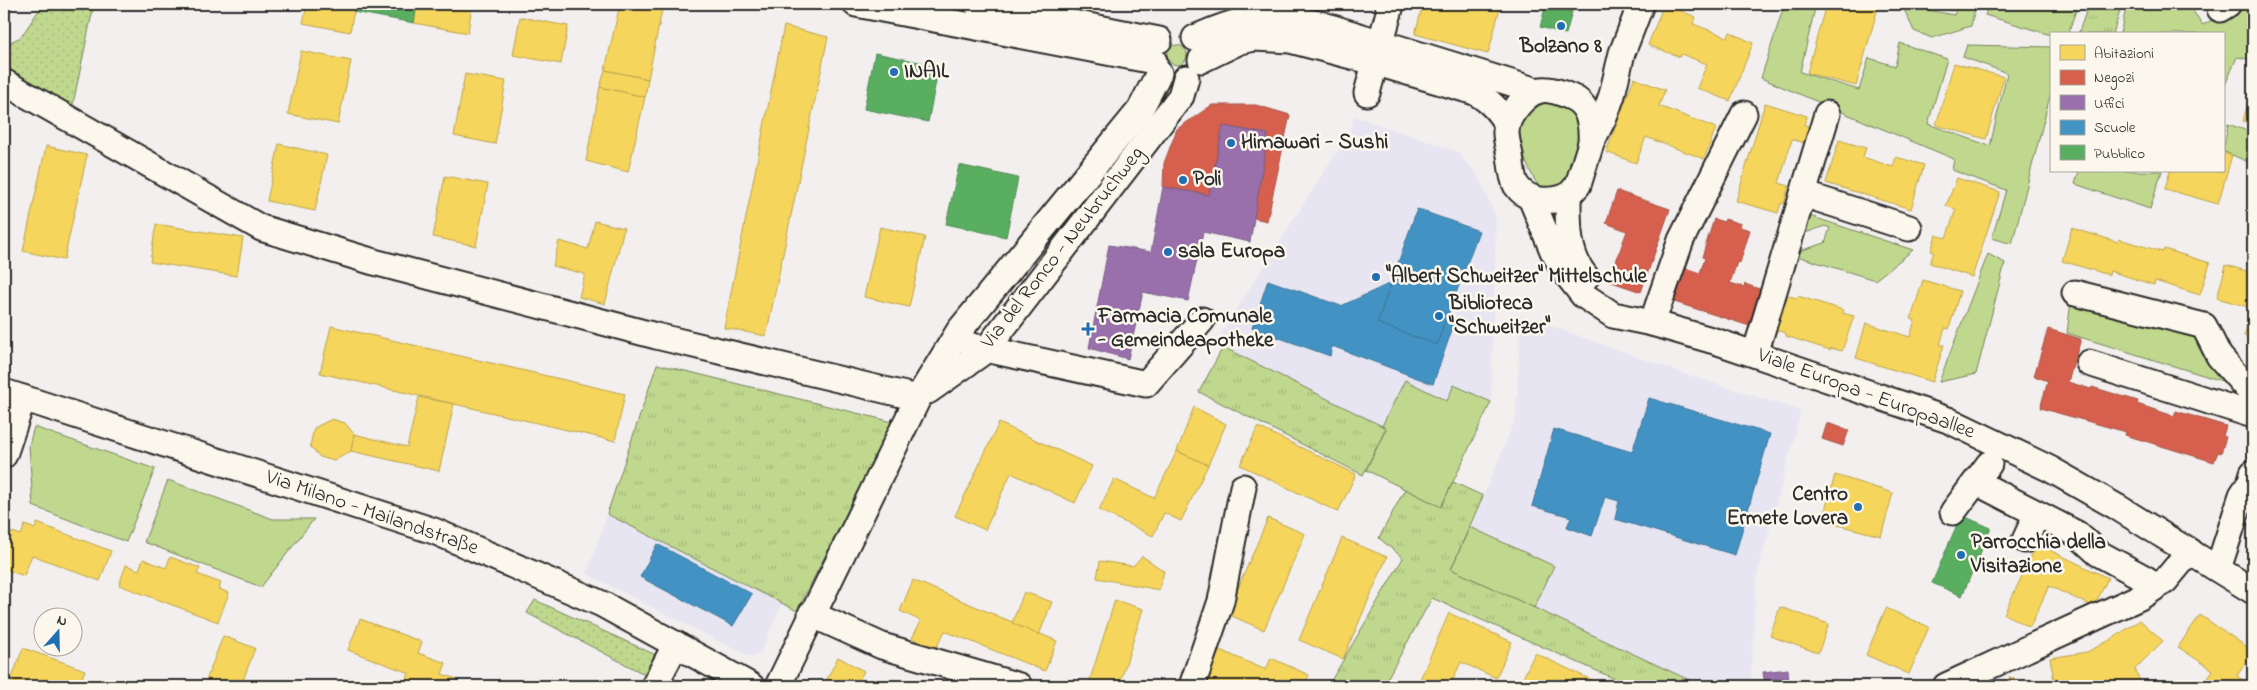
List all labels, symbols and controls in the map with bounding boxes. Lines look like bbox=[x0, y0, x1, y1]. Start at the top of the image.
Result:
marker: Bolzano 8 bbox=[1555, 20, 1567, 32]
place label: Bolzano 8 bbox=[1519, 32, 1602, 62]
legend bbox=[2050, 32, 2224, 172]
text: Abitazioni bbox=[2094, 43, 2154, 65]
place label: INAIL bbox=[904, 57, 950, 87]
marker: INAIL bbox=[888, 66, 900, 78]
text: Negozi bbox=[2094, 67, 2134, 90]
text: Uffici bbox=[2094, 93, 2124, 115]
text: Scuole bbox=[2094, 117, 2136, 139]
place label: Himawari - Sushi bbox=[1241, 128, 1388, 158]
marker: Himawari - Sushi bbox=[1225, 137, 1237, 149]
street label: Via del Ronco - Neubruchweg bbox=[974, 140, 1153, 358]
text: Pubblico bbox=[2094, 143, 2145, 165]
place label: Poli bbox=[1193, 165, 1222, 195]
marker: Poli bbox=[1177, 174, 1189, 186]
place label: sala Europa bbox=[1178, 237, 1285, 267]
marker: sala Europa bbox=[1162, 246, 1174, 258]
place label: "Albert Schweitzer" Mittelschule bbox=[1385, 262, 1647, 292]
marker: "Albert Schweitzer" Mittelschule bbox=[1370, 271, 1382, 283]
place label: Biblioteca "Schweitzer" bbox=[1448, 289, 1550, 343]
place label: Farmacia Comunale - Gemeindeapotheke bbox=[1097, 302, 1274, 356]
marker: Biblioteca "Schweitzer" bbox=[1433, 310, 1445, 322]
marker: Farmacia Comunale - Gemeindeapotheke bbox=[1082, 323, 1094, 335]
street label: Viale Europa - Europaallee bbox=[1752, 340, 1980, 448]
street label: Via Milano - Mailandstraße bbox=[261, 462, 483, 564]
place label: Centro Ermete Lovera bbox=[1727, 480, 1848, 534]
marker: Centro Ermete Lovera bbox=[1852, 501, 1864, 513]
place label: Parrocchia della Visitazione bbox=[1970, 528, 2106, 582]
marker: Parrocchia della Visitazione bbox=[1955, 549, 1967, 561]
north arrow bbox=[32, 608, 82, 658]
text: N bbox=[54, 610, 70, 633]

